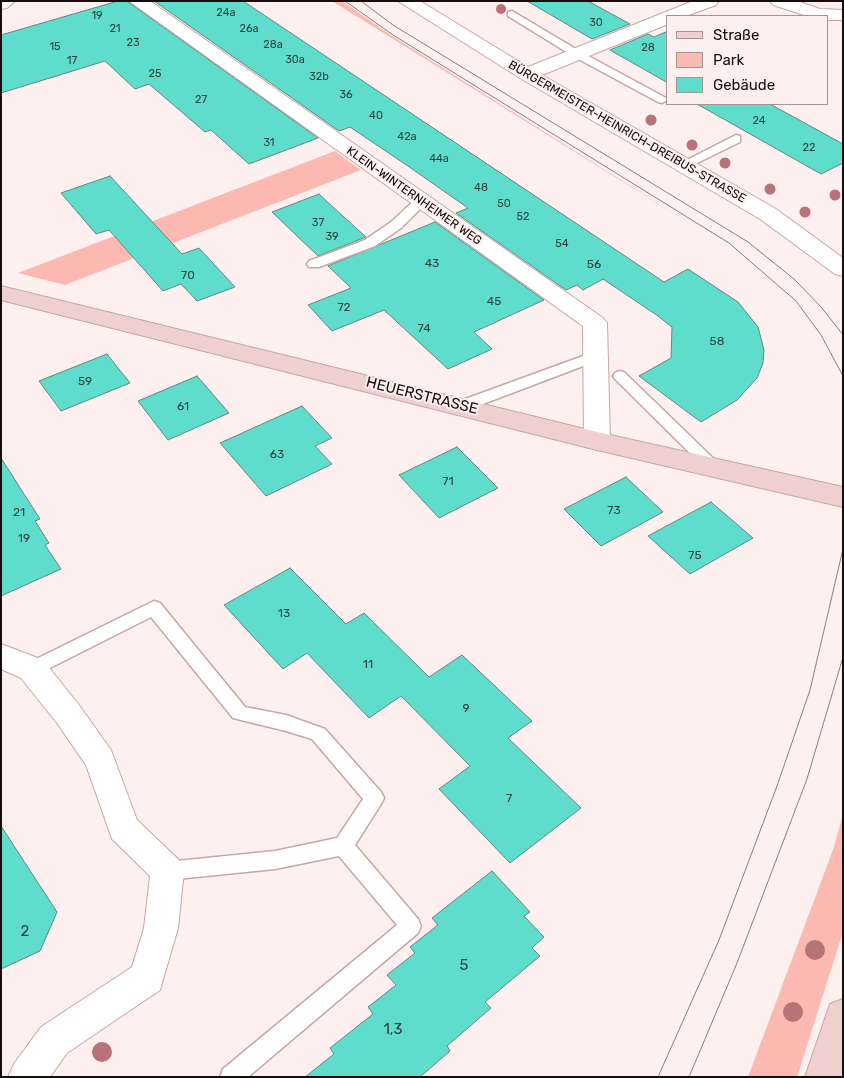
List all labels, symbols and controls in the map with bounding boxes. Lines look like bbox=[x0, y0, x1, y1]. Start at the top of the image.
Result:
house number: 24a bbox=[216, 6, 236, 20]
house number: 19 bbox=[91, 9, 103, 23]
legend bbox=[666, 15, 829, 105]
house number: 30 bbox=[589, 16, 603, 30]
house number: 21 bbox=[109, 22, 121, 36]
house number: 26a bbox=[239, 22, 259, 36]
text: Straße bbox=[713, 26, 759, 44]
house number: 23 bbox=[126, 36, 140, 50]
house number: 28a bbox=[263, 38, 283, 52]
house number: 15 bbox=[49, 40, 61, 54]
house number: 28 bbox=[641, 41, 655, 55]
text: Park bbox=[713, 51, 744, 69]
house number: 30a bbox=[285, 53, 305, 67]
house number: 17 bbox=[67, 54, 77, 68]
street label: BÜRGERMEISTER-HEINRICH-DREIBUS-STRASSE bbox=[506, 58, 748, 206]
house number: 25 bbox=[149, 67, 161, 81]
house number: 32b bbox=[309, 70, 329, 84]
text: Gebäude bbox=[713, 76, 775, 94]
house number: 36 bbox=[339, 88, 353, 102]
house number: 27 bbox=[195, 93, 207, 107]
house number: 40 bbox=[369, 109, 383, 123]
house number: 24 bbox=[752, 114, 766, 128]
house number: 42a bbox=[397, 130, 417, 144]
house number: 31 bbox=[263, 136, 275, 150]
house number: 22 bbox=[803, 141, 815, 155]
street label: KLEIN-WINTERNHEIMER WEG bbox=[344, 144, 484, 248]
house number: 44a bbox=[429, 152, 449, 166]
house number: 48 bbox=[474, 181, 488, 195]
house number: 50 bbox=[497, 197, 511, 211]
house number: 52 bbox=[517, 210, 529, 224]
house number: 37 bbox=[312, 216, 324, 230]
house number: 39 bbox=[325, 230, 339, 244]
house number: 54 bbox=[555, 237, 569, 251]
house number: 43 bbox=[425, 257, 439, 271]
house number: 56 bbox=[587, 258, 601, 272]
house number: 70 bbox=[181, 269, 195, 283]
house number: 45 bbox=[487, 295, 501, 309]
house number: 72 bbox=[337, 301, 351, 315]
house number: 74 bbox=[417, 322, 431, 336]
house number: 58 bbox=[710, 335, 724, 349]
street label: HEUERSTRASSE bbox=[364, 373, 480, 419]
house number: 59 bbox=[78, 375, 92, 389]
house number: 61 bbox=[177, 400, 189, 414]
house number: 63 bbox=[270, 448, 284, 462]
house number: 71 bbox=[442, 475, 454, 489]
house number: 73 bbox=[607, 504, 621, 518]
house number: 21 bbox=[13, 506, 25, 520]
house number: 19 bbox=[18, 532, 30, 546]
house number: 75 bbox=[688, 549, 702, 563]
house number: 13 bbox=[278, 607, 290, 621]
house number: 11 bbox=[363, 658, 373, 672]
house number: 9 bbox=[462, 702, 470, 716]
house number: 7 bbox=[506, 792, 512, 806]
house number: 2 bbox=[21, 923, 29, 941]
house number: 5 bbox=[460, 957, 468, 975]
house number: 1,3 bbox=[383, 1021, 403, 1039]

